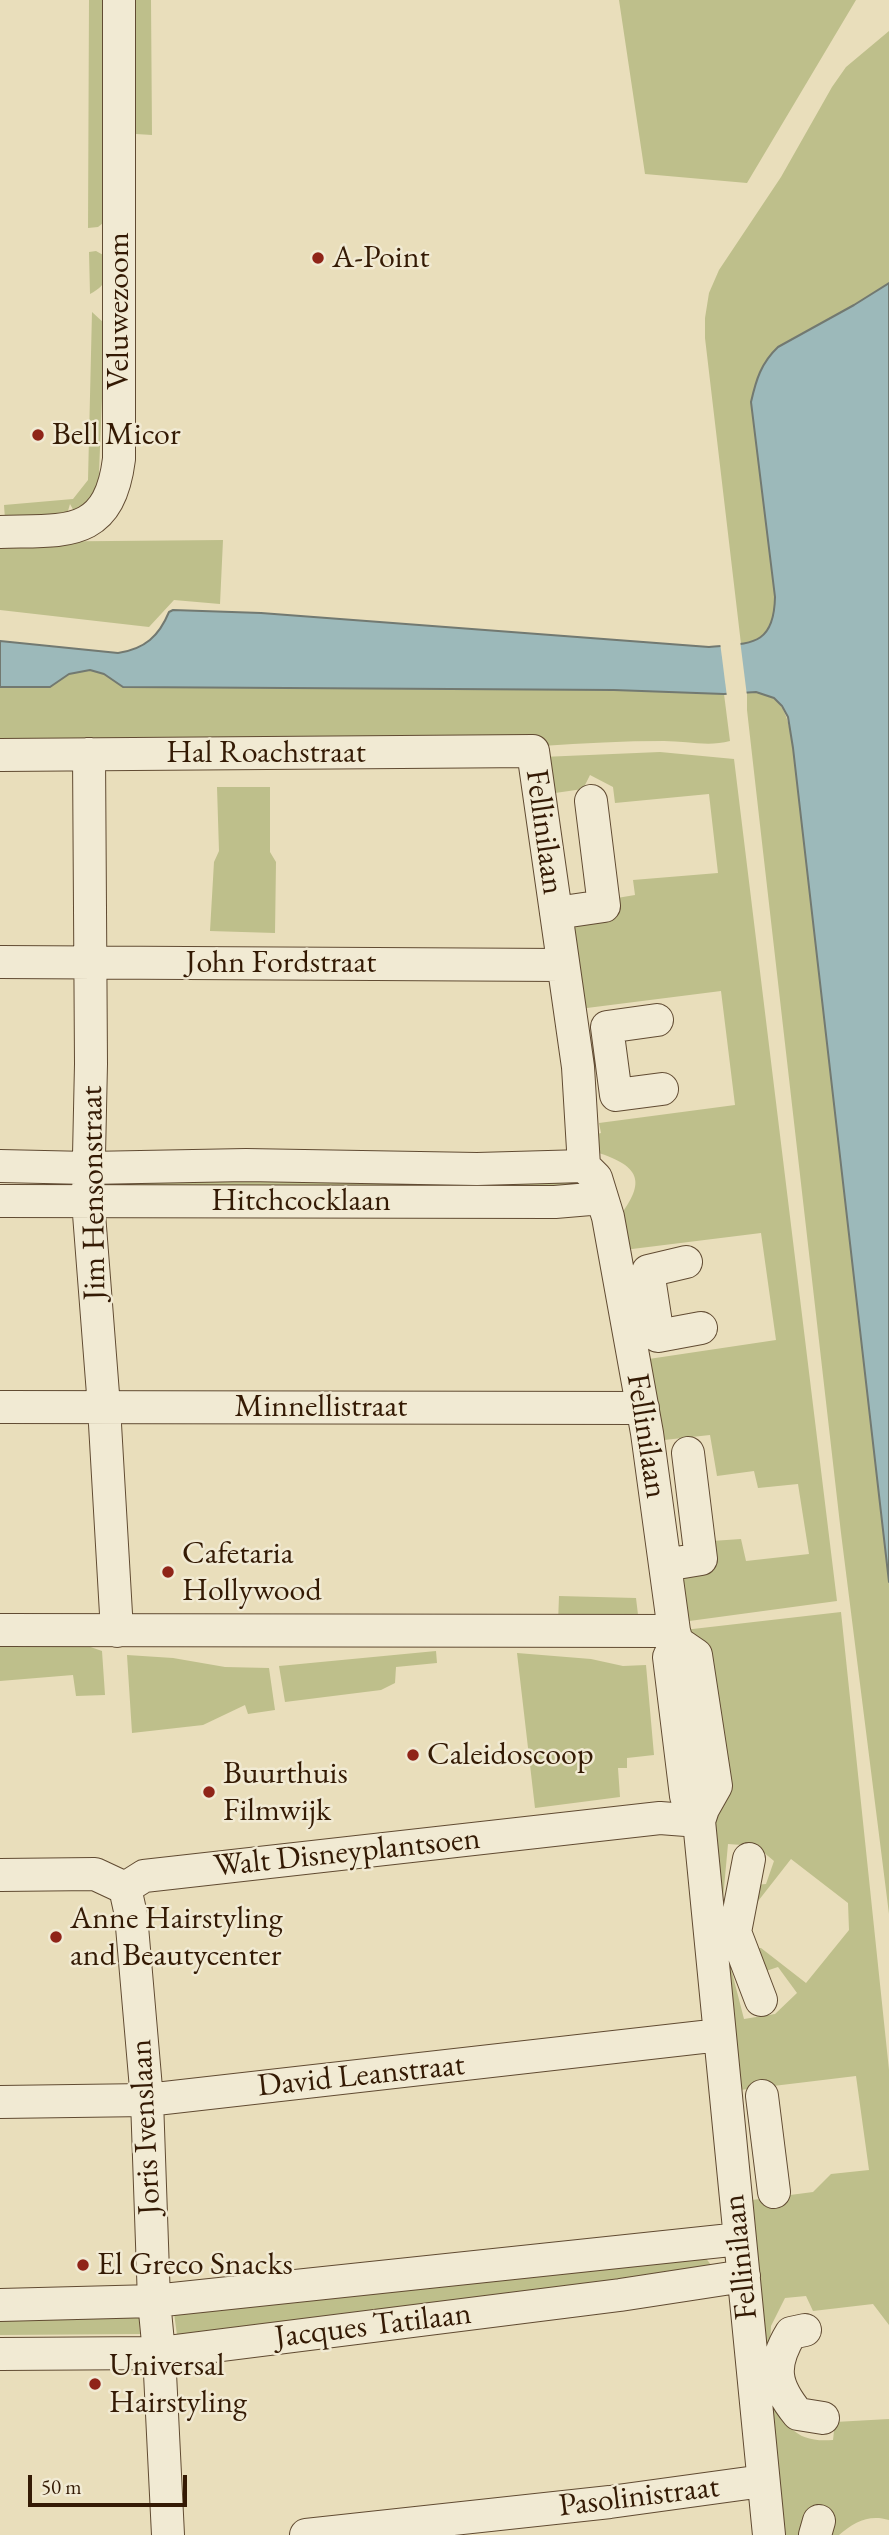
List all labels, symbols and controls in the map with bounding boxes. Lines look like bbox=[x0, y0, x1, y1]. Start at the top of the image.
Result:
street label: Veluwezoom bbox=[100, 232, 138, 390]
place label: A-Point bbox=[332, 239, 430, 277]
marker: A-Point bbox=[310, 250, 326, 266]
place label: Bell Micor bbox=[52, 416, 181, 454]
marker: Bell Micor bbox=[30, 427, 46, 443]
street label: Hal Roachstraat bbox=[166, 734, 366, 772]
street label: Fellinilaan bbox=[516, 767, 572, 897]
street label: John Fordstraat bbox=[186, 944, 376, 982]
street label: Jim Hensonstraat bbox=[73, 1085, 115, 1301]
street label: Hitchcocklaan bbox=[211, 1182, 391, 1220]
street label: Fellinilaan bbox=[617, 1371, 675, 1501]
street label: Minnellistraat bbox=[235, 1388, 407, 1426]
place label: Cafetaria Hollywood bbox=[182, 1535, 322, 1610]
marker: Cafetaria Hollywood bbox=[160, 1564, 176, 1580]
place label: Caleidoscoop bbox=[427, 1736, 594, 1774]
marker: Caleidoscoop bbox=[405, 1747, 421, 1763]
place label: Buurthuis Filmwijk bbox=[223, 1755, 348, 1830]
marker: Buurthuis Filmwijk bbox=[201, 1784, 217, 1800]
street label: Walt Disneyplantsoen bbox=[212, 1820, 482, 1886]
place label: Anne Hairstyling and Beautycenter bbox=[70, 1900, 283, 1975]
marker: Anne Hairstyling and Beautycenter bbox=[48, 1929, 64, 1945]
street label: Joris Ivenslaan bbox=[122, 2038, 170, 2216]
street label: David Leanstraat bbox=[255, 2046, 467, 2106]
street label: Fellinilaan bbox=[715, 2192, 767, 2322]
place label: El Greco Snacks bbox=[97, 2246, 293, 2284]
marker: El Greco Snacks bbox=[75, 2257, 91, 2273]
street label: Jacques Tatilaan bbox=[273, 2295, 473, 2357]
place label: Universal Hairstyling bbox=[109, 2347, 247, 2422]
marker: Universal Hairstyling bbox=[87, 2376, 103, 2392]
scale bar bbox=[32, 2462, 191, 2506]
street label: Pasolinistraat bbox=[557, 2468, 721, 2526]
text: 50 m bbox=[41, 2473, 82, 2500]

